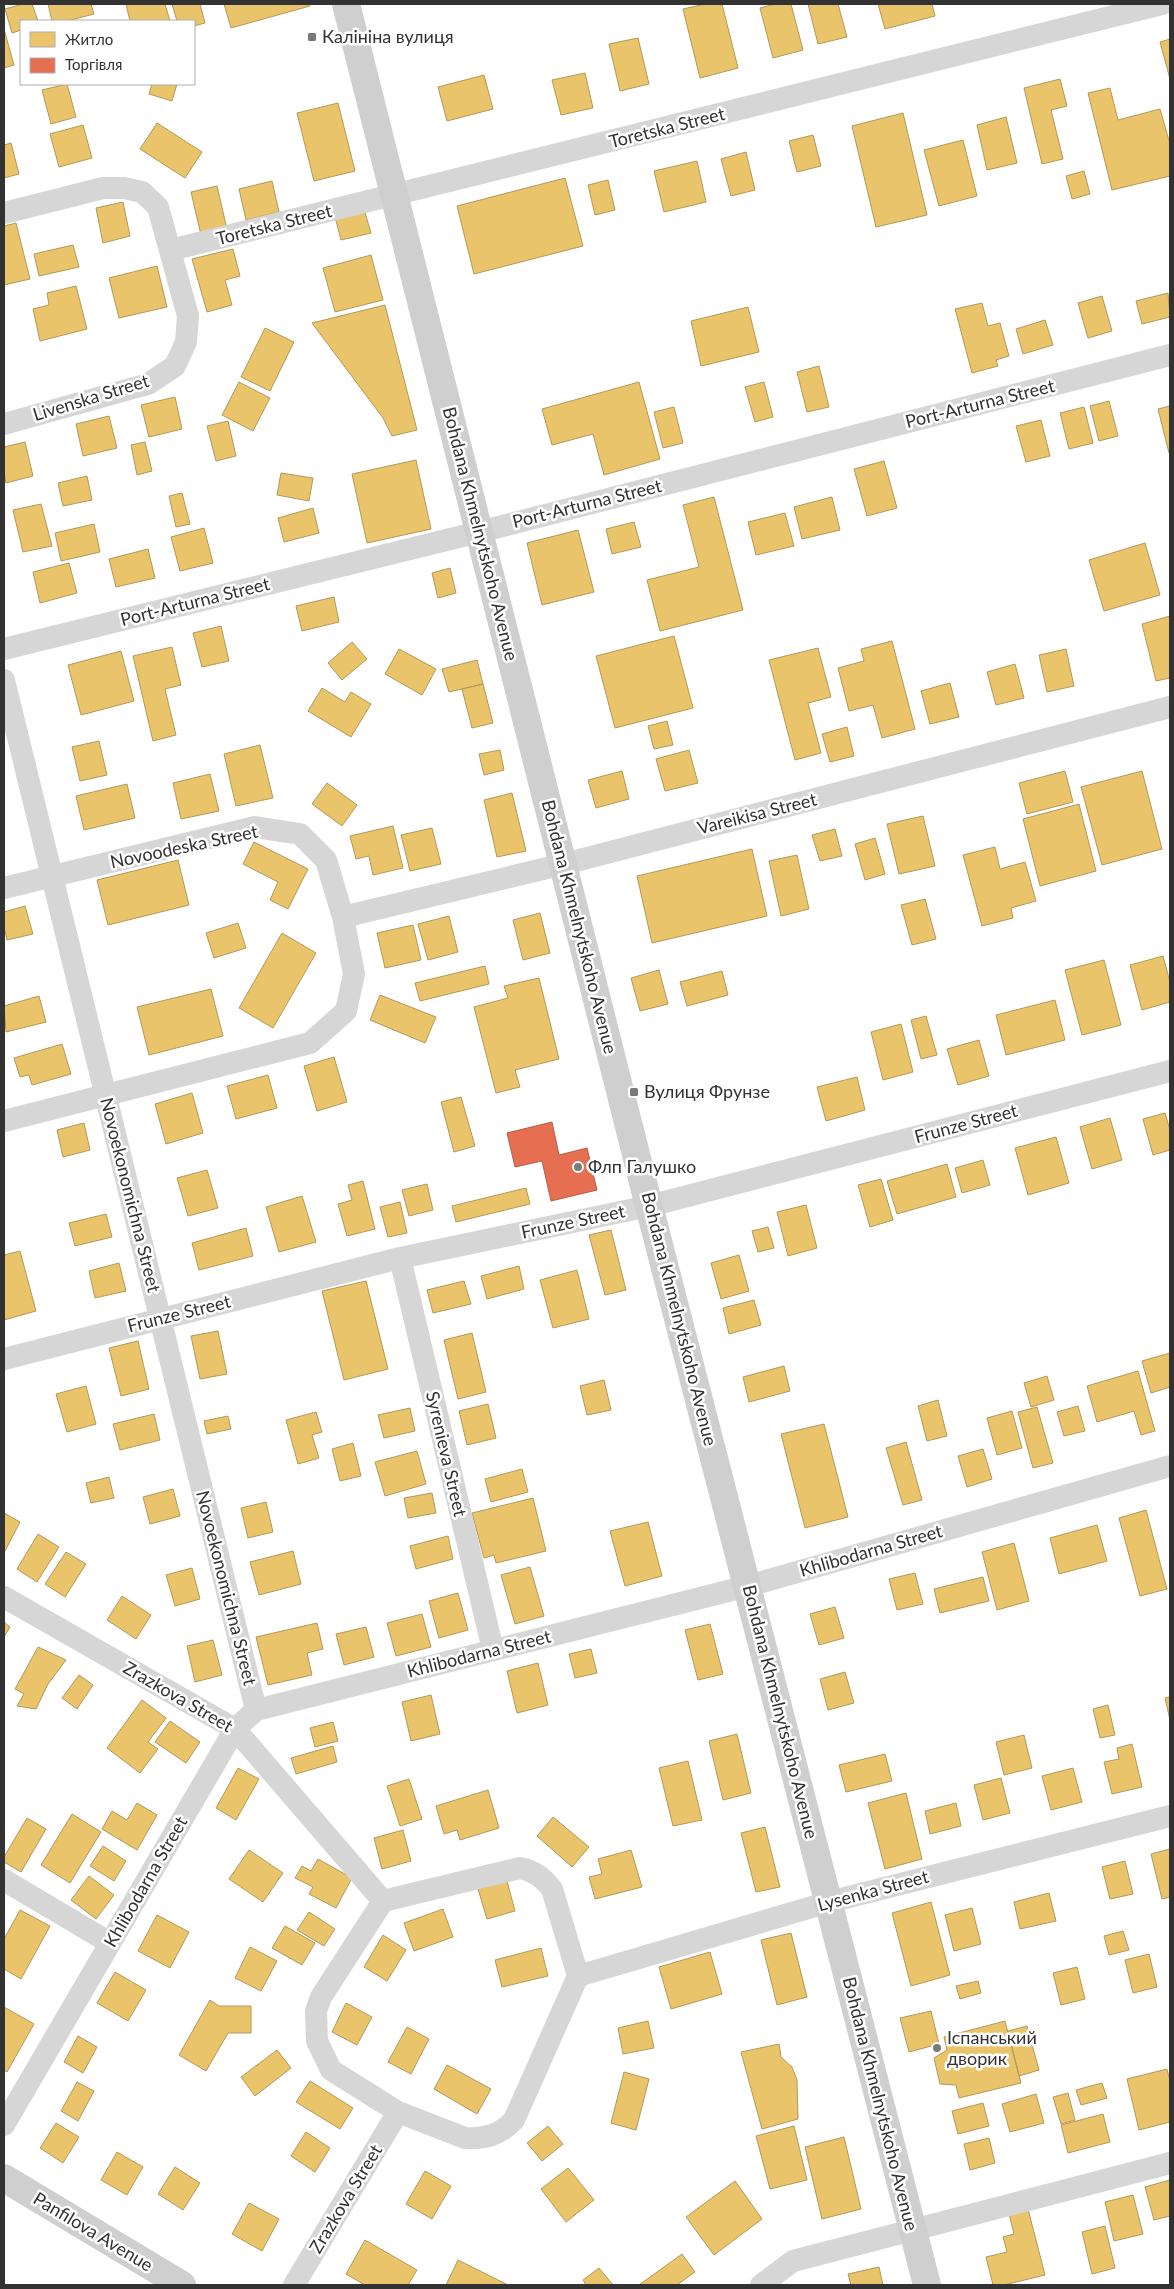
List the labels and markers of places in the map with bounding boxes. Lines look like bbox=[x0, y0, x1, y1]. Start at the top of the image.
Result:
place label: Калініна вулиця bbox=[322, 25, 454, 47]
marker: Калініна вулиця bbox=[306, 31, 318, 43]
place label: Вулиця Фрунзе bbox=[644, 1080, 770, 1102]
marker: Вулиця Фрунзе bbox=[628, 1086, 640, 1098]
place label: Флп Галушко bbox=[588, 1155, 696, 1177]
marker: Флп Галушко bbox=[572, 1161, 584, 1173]
place label: Іспанський дворик bbox=[947, 2026, 1037, 2069]
marker: Іспанський дворик bbox=[931, 2042, 943, 2054]

